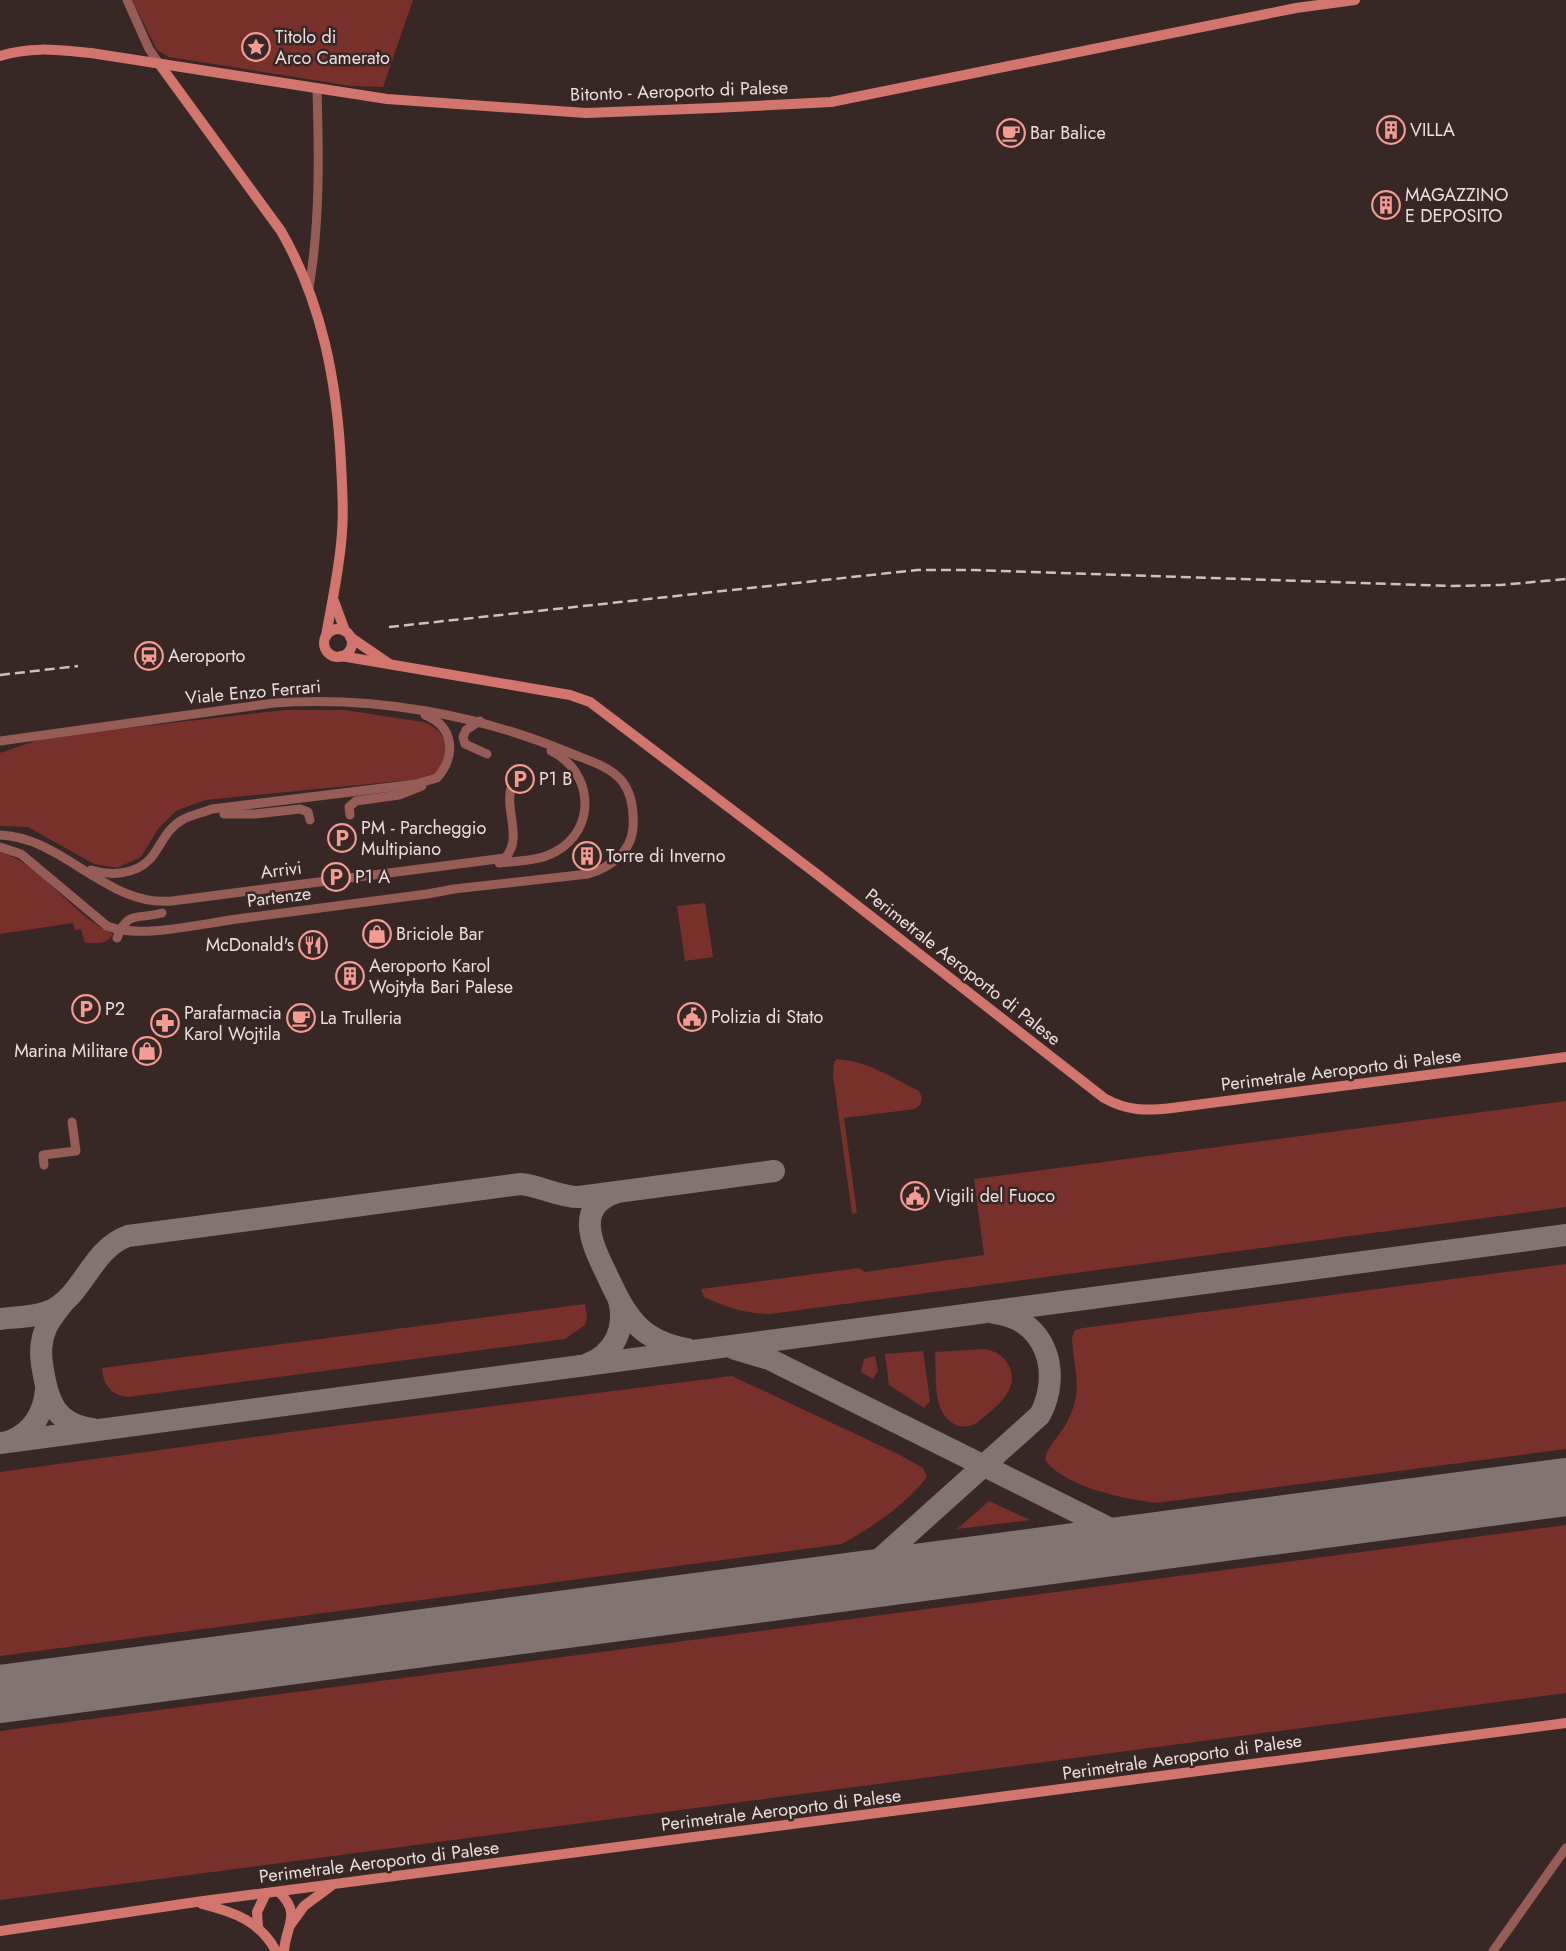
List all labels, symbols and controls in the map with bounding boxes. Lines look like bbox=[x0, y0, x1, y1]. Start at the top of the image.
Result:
place label: Titolo di Arco Camerato bbox=[275, 24, 390, 71]
place icon: Titolo di Arco Camerato bbox=[241, 32, 271, 62]
street label: Bitonto - Aeroporto di Palese bbox=[570, 74, 788, 108]
building icon: VILLA bbox=[1376, 115, 1406, 145]
place label: VILLA bbox=[1410, 117, 1455, 143]
cafe icon: Bar Balice bbox=[996, 118, 1026, 148]
place label: Bar Balice bbox=[1030, 120, 1106, 146]
place label: MAGAZZINO E DEPOSITO bbox=[1405, 182, 1508, 229]
building icon: MAGAZZINO E DEPOSITO bbox=[1371, 190, 1401, 220]
station icon: Aeroporto bbox=[134, 641, 164, 671]
place label: Aeroporto bbox=[168, 643, 245, 669]
street label: Viale Enzo Ferrari bbox=[184, 673, 322, 711]
parking icon: P1 B bbox=[505, 764, 535, 794]
place label: P1 B bbox=[539, 766, 572, 792]
place label: PM - Parcheggio Multipiano bbox=[361, 815, 486, 862]
parking icon: PM - Parcheggio Multipiano bbox=[327, 823, 357, 853]
building icon: Torre di Inverno bbox=[572, 841, 602, 871]
place label: Torre di Inverno bbox=[606, 843, 726, 869]
street label: Arrivi bbox=[259, 855, 303, 885]
parking icon: P1 A bbox=[321, 862, 351, 892]
place label: P1 A bbox=[355, 864, 390, 890]
street label: Partenze bbox=[245, 880, 313, 914]
street label: Perimetrale Aeroporto di Palese bbox=[860, 882, 1066, 1052]
shop icon: Briciole Bar bbox=[362, 919, 392, 949]
place label: Briciole Bar bbox=[396, 921, 485, 947]
restaurant icon: McDonald's bbox=[298, 930, 328, 960]
place label: McDonald's bbox=[206, 932, 294, 958]
place label: Aeroporto Karol Wojtyła Bari Palese bbox=[369, 953, 513, 1000]
building icon: Aeroporto Karol Wojtyła Bari Palese bbox=[335, 961, 365, 991]
parking icon: P2 bbox=[71, 994, 101, 1024]
place label: P2 bbox=[105, 996, 125, 1022]
place label: Parafarmacia Karol Wojtila bbox=[184, 1000, 281, 1047]
public building icon: Polizia di Stato bbox=[677, 1002, 707, 1032]
cafe icon: La Trulleria bbox=[286, 1003, 316, 1033]
place label: Polizia di Stato bbox=[711, 1004, 823, 1030]
place label: La Trulleria bbox=[320, 1005, 402, 1031]
pharmacy icon: Parafarmacia Karol Wojtila bbox=[150, 1008, 180, 1038]
shop icon: Marina Militare bbox=[132, 1036, 162, 1066]
place label: Marina Militare bbox=[14, 1038, 128, 1064]
street label: Perimetrale Aeroporto di Palese bbox=[1219, 1042, 1463, 1098]
public building icon: Vigili del Fuoco bbox=[900, 1181, 930, 1211]
place label: Vigili del Fuoco bbox=[934, 1183, 1055, 1209]
street label: Perimetrale Aeroporto di Palese bbox=[1061, 1727, 1303, 1787]
street label: Perimetrale Aeroporto di Palese bbox=[659, 1782, 903, 1838]
street label: Perimetrale Aeroporto di Palese bbox=[257, 1834, 501, 1890]

